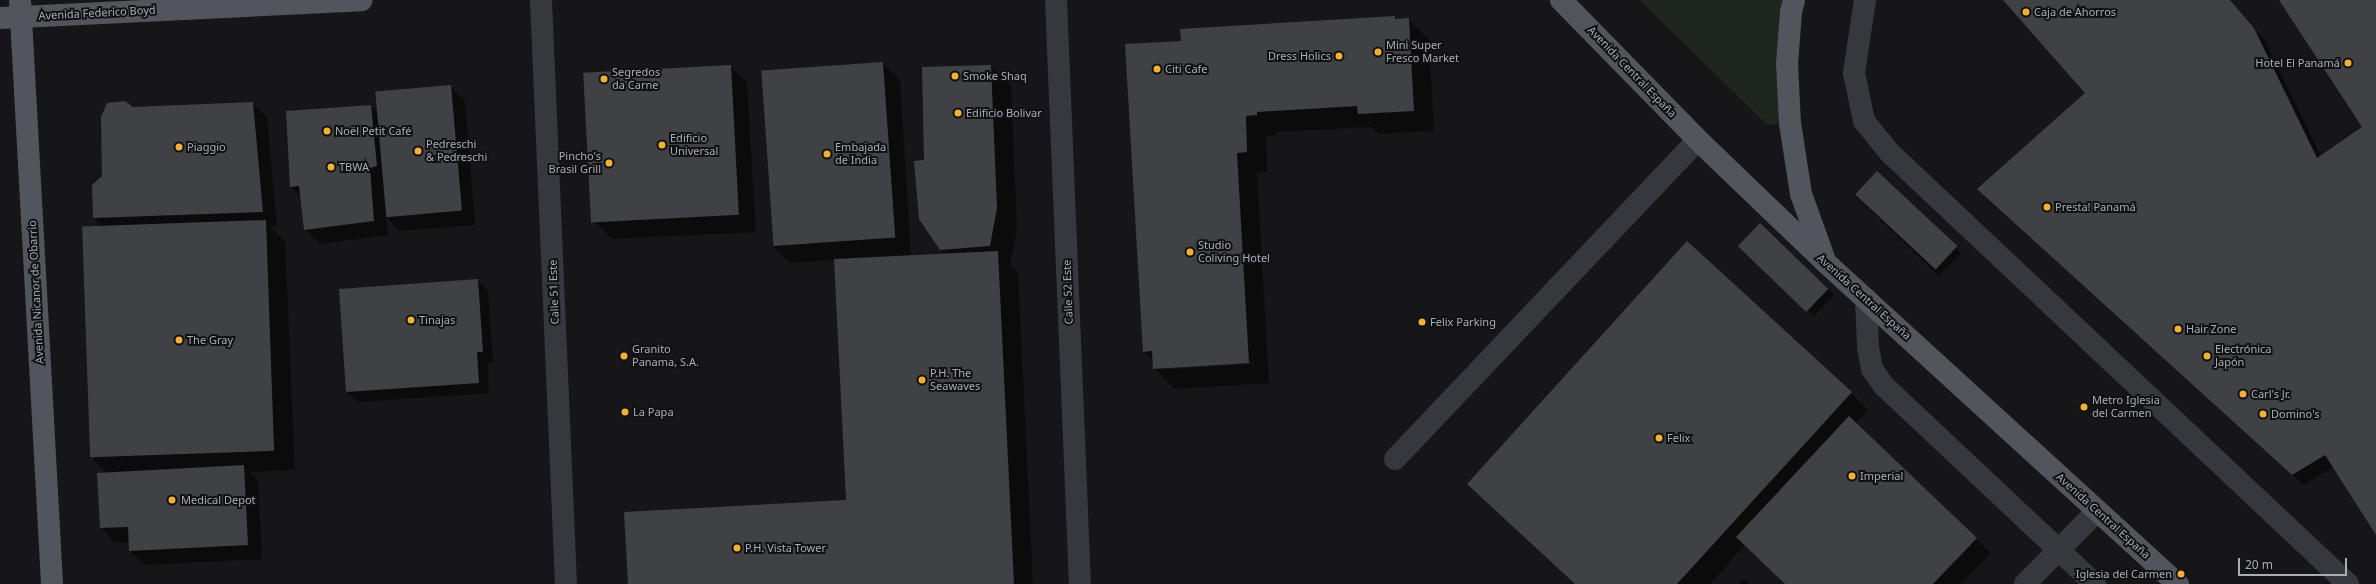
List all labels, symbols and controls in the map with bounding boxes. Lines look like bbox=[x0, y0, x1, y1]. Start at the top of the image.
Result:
street label: Avenida Federico Boyd bbox=[38, 3, 156, 23]
place label: Caja de Ahorros bbox=[2034, 5, 2116, 19]
marker: Caja de Ahorros bbox=[2021, 7, 2031, 17]
street label: Avenida Central España bbox=[1585, 24, 1679, 120]
place label: Mini Super Fresco Market bbox=[1386, 39, 1459, 65]
marker: Mini Super Fresco Market bbox=[1373, 47, 1383, 57]
place label: Dress Holics bbox=[1268, 49, 1331, 63]
marker: Dress Holics bbox=[1334, 51, 1344, 61]
place label: Hotel El Panamá bbox=[2255, 56, 2340, 70]
marker: Hotel El Panamá bbox=[2343, 58, 2353, 68]
place label: Citi Cafe bbox=[1165, 62, 1208, 76]
marker: Citi Cafe bbox=[1152, 64, 1162, 74]
place label: Segredos da Carne bbox=[612, 66, 660, 92]
place label: Smoke Shaq bbox=[963, 69, 1027, 83]
marker: Smoke Shaq bbox=[950, 71, 960, 81]
marker: Segredos da Carne bbox=[599, 74, 609, 84]
place label: Edificio Bolivar bbox=[966, 106, 1042, 120]
marker: Edificio Bolivar bbox=[953, 108, 963, 118]
place label: Noël Petit Café bbox=[335, 124, 412, 138]
marker: Noël Petit Café bbox=[322, 126, 332, 136]
place label: Edificio Universal bbox=[670, 132, 718, 158]
place label: Pedreschi & Pedreschi bbox=[426, 138, 487, 164]
place label: Piaggio bbox=[187, 140, 226, 154]
marker: Edificio Universal bbox=[657, 140, 667, 150]
place label: Embajada de India bbox=[835, 141, 886, 167]
marker: Piaggio bbox=[174, 142, 184, 152]
marker: Pedreschi & Pedreschi bbox=[413, 146, 423, 156]
marker: Embajada de India bbox=[822, 149, 832, 159]
place label: Pincho's Brasil Grill bbox=[548, 150, 601, 176]
marker: Pincho's Brasil Grill bbox=[604, 158, 614, 168]
place label: TBWA bbox=[339, 160, 369, 174]
marker: TBWA bbox=[326, 162, 336, 172]
place label: Presta! Panamá bbox=[2055, 200, 2136, 214]
marker: Presta! Panamá bbox=[2042, 202, 2052, 212]
street label: Avenida Nicanor de Obarrio bbox=[26, 220, 46, 364]
place label: Studio Coliving Hotel bbox=[1198, 239, 1270, 265]
marker: Studio Coliving Hotel bbox=[1185, 247, 1195, 257]
street label: Avenida Central España bbox=[1814, 251, 1914, 343]
street label: Calle 51 Este bbox=[546, 259, 562, 325]
street label: Calle 52 Este bbox=[1060, 259, 1076, 325]
place label: Tinajas bbox=[419, 313, 455, 327]
marker: Tinajas bbox=[406, 315, 416, 325]
place label: Felix Parking bbox=[1430, 315, 1496, 329]
marker: Felix Parking bbox=[1417, 317, 1427, 327]
place label: Hair Zone bbox=[2186, 322, 2237, 336]
marker: Hair Zone bbox=[2173, 324, 2183, 334]
place label: The Gray bbox=[187, 333, 233, 347]
marker: The Gray bbox=[174, 335, 184, 345]
place label: Granito Panama, S.A. bbox=[632, 343, 699, 369]
place label: Electrónica Japón bbox=[2215, 343, 2271, 369]
marker: Granito Panama, S.A. bbox=[619, 351, 629, 361]
marker: Electrónica Japón bbox=[2202, 351, 2212, 361]
place label: P.H. The Seawaves bbox=[930, 367, 980, 393]
marker: P.H. The Seawaves bbox=[917, 375, 927, 385]
place label: Carl's Jr. bbox=[2251, 387, 2291, 401]
marker: Carl's Jr. bbox=[2238, 389, 2248, 399]
place label: Metro Iglesia del Carmen bbox=[2092, 394, 2160, 420]
marker: Metro Iglesia del Carmen bbox=[2079, 402, 2089, 412]
place label: La Papa bbox=[633, 405, 674, 419]
marker: La Papa bbox=[620, 407, 630, 417]
place label: Domino's bbox=[2271, 407, 2320, 421]
marker: Domino's bbox=[2258, 409, 2268, 419]
place label: Felix bbox=[1667, 431, 1690, 445]
marker: Felix bbox=[1654, 433, 1664, 443]
place label: Imperial bbox=[1860, 469, 1903, 483]
street label: Avenida Central España bbox=[2053, 470, 2153, 562]
marker: Imperial bbox=[1847, 471, 1857, 481]
place label: Medical Depot bbox=[181, 493, 256, 507]
marker: Medical Depot bbox=[166, 494, 178, 506]
place label: P.H. Vista Tower bbox=[745, 541, 826, 555]
marker: P.H. Vista Tower bbox=[732, 543, 742, 553]
scale bar bbox=[2240, 550, 2349, 576]
text: 20 m bbox=[2245, 556, 2273, 573]
place label: Iglesia del Carmen bbox=[2076, 567, 2172, 581]
marker: Iglesia del Carmen bbox=[2175, 568, 2187, 580]

